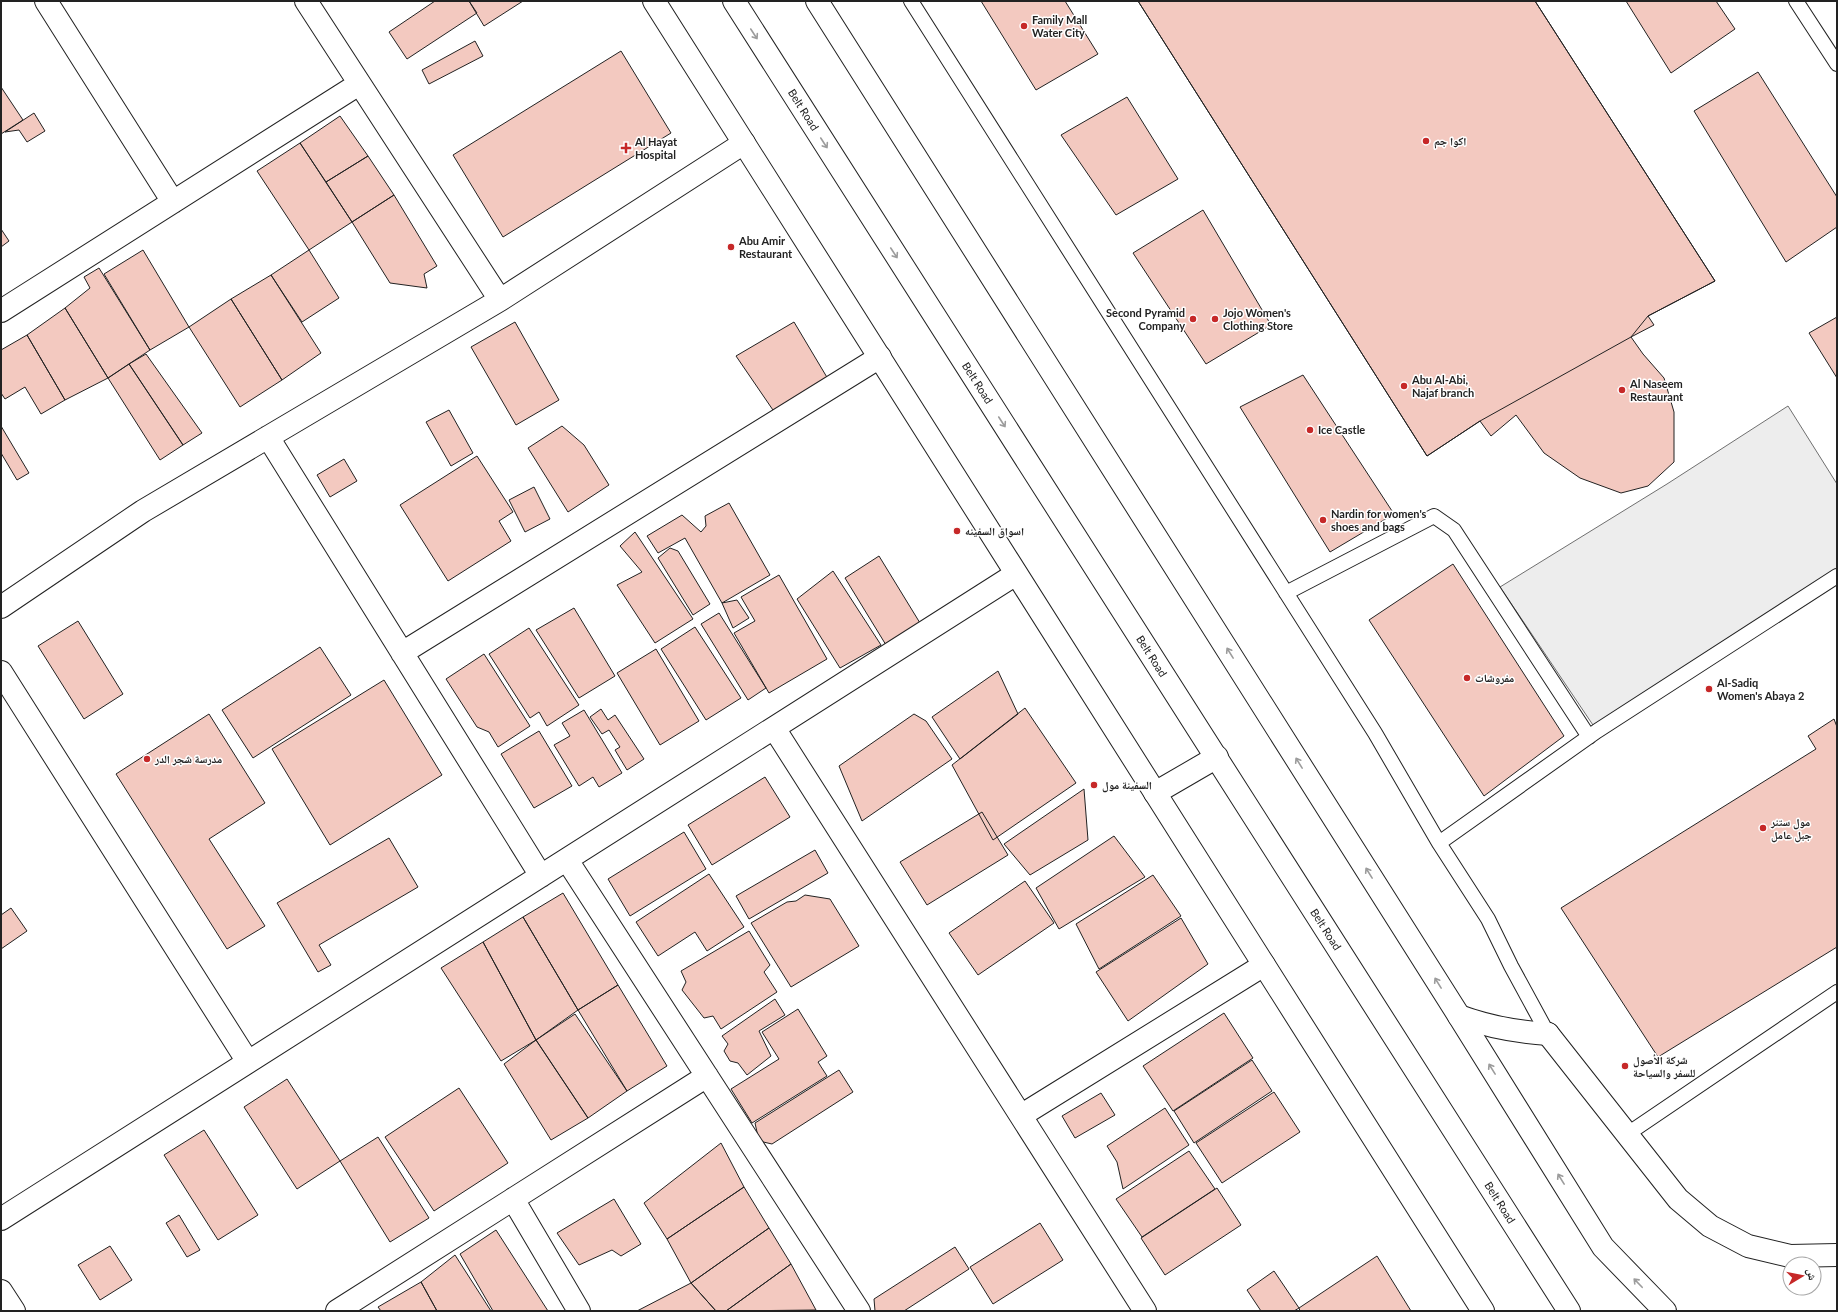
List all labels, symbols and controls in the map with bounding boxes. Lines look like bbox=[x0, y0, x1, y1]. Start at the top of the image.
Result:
place label: Family Mall Water City bbox=[1032, 13, 1088, 39]
marker: Family Mall Water City bbox=[1019, 21, 1029, 31]
one-way arrow bbox=[751, 28, 759, 40]
street label: Belt Road bbox=[786, 86, 822, 133]
place label: اكوا جم bbox=[1434, 134, 1466, 149]
place label: Al Hayat Hospital bbox=[634, 135, 678, 161]
marker: اكوا جم bbox=[1421, 136, 1431, 146]
one-way arrow bbox=[820, 138, 829, 149]
marker: Al Hayat Hospital bbox=[620, 142, 632, 154]
place label: Abu Amir Restaurant bbox=[738, 234, 793, 260]
marker: Abu Amir Restaurant bbox=[726, 242, 736, 252]
one-way arrow bbox=[891, 247, 899, 259]
place label: Second Pyramid Company bbox=[1106, 306, 1185, 332]
place label: Jojo Women's Clothing Store bbox=[1223, 306, 1293, 332]
marker: Second Pyramid Company bbox=[1188, 314, 1198, 324]
marker: Jojo Women's Clothing Store bbox=[1210, 314, 1220, 324]
street label: Belt Road bbox=[960, 360, 996, 406]
place label: Abu Al-Abi, Najaf branch bbox=[1411, 373, 1474, 399]
place label: Al Naseem Restaurant bbox=[1629, 377, 1684, 403]
marker: Abu Al-Abi, Najaf branch bbox=[1399, 381, 1409, 391]
marker: Al Naseem Restaurant bbox=[1617, 385, 1627, 395]
one-way arrow bbox=[998, 416, 1006, 427]
place label: Ice Castle bbox=[1318, 423, 1365, 436]
marker: Ice Castle bbox=[1305, 425, 1315, 435]
place label: Nardin for women's shoes and bags bbox=[1331, 507, 1427, 533]
marker: Nardin for women's shoes and bags bbox=[1318, 515, 1328, 525]
place label: اسواق السفينه bbox=[965, 524, 1024, 539]
marker: اسواق السفينه bbox=[952, 526, 962, 536]
street label: Belt Road bbox=[1134, 633, 1170, 679]
one-way arrow bbox=[1225, 647, 1233, 659]
place label: مفروشات bbox=[1475, 671, 1514, 685]
marker: مفروشات bbox=[1462, 673, 1472, 683]
place label: Al-Sadiq Women's Abaya 2 bbox=[1716, 676, 1804, 702]
marker: Al-Sadiq Women's Abaya 2 bbox=[1704, 684, 1714, 694]
place label: مدرسة شجر الدر bbox=[154, 752, 222, 766]
marker: مدرسة شجر الدر bbox=[142, 754, 152, 764]
one-way arrow bbox=[1295, 758, 1303, 769]
place label: السفينة مول bbox=[1102, 778, 1152, 793]
marker: السفينة مول bbox=[1089, 780, 1099, 790]
place label: مول ستنر جبل عامل bbox=[1770, 815, 1812, 843]
marker: مول ستنر جبل عامل bbox=[1758, 823, 1768, 833]
one-way arrow bbox=[1365, 868, 1373, 879]
street label: Belt Road bbox=[1308, 906, 1344, 952]
one-way arrow bbox=[1434, 977, 1442, 989]
place label: شركة الأصول للسفر والسياحة bbox=[1633, 1053, 1695, 1080]
marker: شركة الأصول للسفر والسياحة bbox=[1620, 1061, 1630, 1071]
one-way arrow bbox=[1488, 1064, 1496, 1075]
one-way arrow bbox=[1557, 1174, 1565, 1185]
street label: Belt Road bbox=[1482, 1179, 1518, 1226]
north arrow bbox=[1782, 1256, 1822, 1296]
text: ش bbox=[1803, 1267, 1820, 1282]
one-way arrow bbox=[1633, 1278, 1643, 1288]

